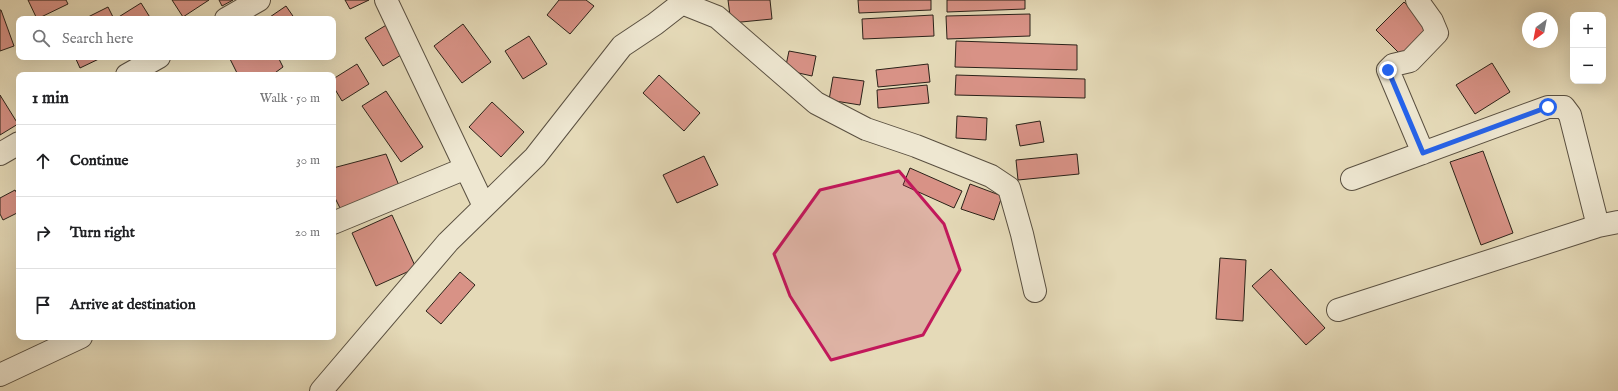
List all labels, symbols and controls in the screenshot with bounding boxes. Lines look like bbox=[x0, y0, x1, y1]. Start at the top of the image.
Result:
north arrow bbox=[1522, 12, 1558, 48]
map controls bbox=[1570, 12, 1606, 84]
button: + bbox=[1570, 12, 1606, 48]
search box bbox=[16, 16, 336, 60]
icon: search bbox=[30, 27, 52, 49]
text: Search here bbox=[62, 29, 133, 48]
button: − bbox=[1570, 48, 1606, 84]
route end bbox=[1379, 61, 1397, 79]
text: 1 min bbox=[32, 88, 69, 109]
text: Walk · 50 m bbox=[260, 90, 320, 107]
route start bbox=[1539, 98, 1557, 116]
icon: ahead bbox=[32, 150, 54, 172]
text: Continue bbox=[70, 151, 128, 170]
text: 30 m bbox=[296, 152, 320, 169]
icon: right bbox=[32, 222, 54, 244]
text: Turn right bbox=[70, 223, 135, 242]
text: 20 m bbox=[295, 224, 320, 241]
icon: arrive bbox=[32, 294, 54, 316]
text: Arrive at destination bbox=[70, 295, 196, 314]

